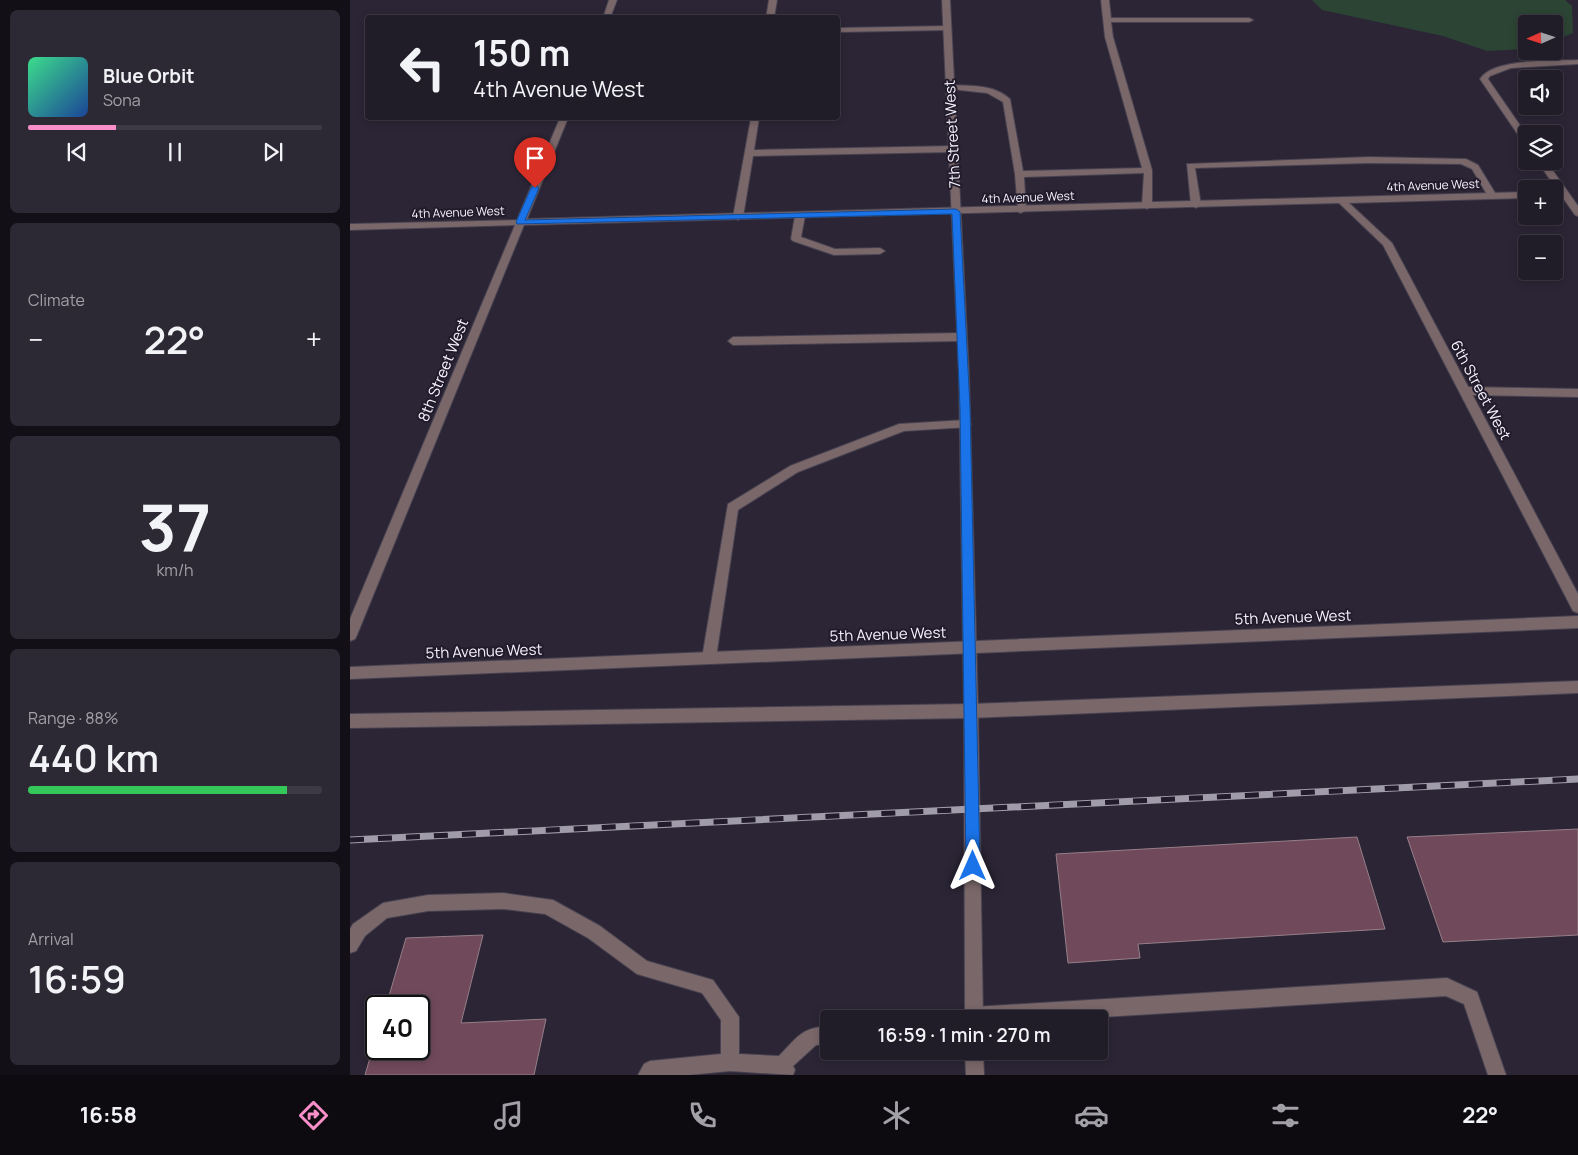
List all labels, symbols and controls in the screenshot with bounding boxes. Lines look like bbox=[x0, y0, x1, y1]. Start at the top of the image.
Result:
north arrow bbox=[1518, 15, 1562, 60]
map controls bbox=[1518, 15, 1563, 280]
text: 150 m bbox=[473, 29, 570, 77]
icon: left bbox=[390, 35, 455, 100]
text: Blue Orbit bbox=[103, 63, 195, 89]
button: sound bbox=[1518, 70, 1563, 115]
text: 4th Avenue West bbox=[473, 74, 644, 104]
street label: 7th Street West bbox=[939, 79, 965, 189]
text: Sona bbox=[103, 89, 141, 111]
button: layers bbox=[1518, 125, 1563, 170]
pin bbox=[514, 137, 556, 188]
icon: previous bbox=[63, 138, 91, 166]
icon: pause bbox=[161, 138, 189, 166]
icon: next bbox=[259, 138, 287, 166]
icon: arrive bbox=[521, 144, 549, 172]
street label: 4th Avenue West bbox=[1386, 175, 1480, 195]
button: + bbox=[1518, 180, 1563, 225]
street label: 4th Avenue West bbox=[981, 187, 1075, 207]
street label: 4th Avenue West bbox=[411, 202, 505, 222]
button: − bbox=[1518, 235, 1563, 280]
text: Climate bbox=[28, 289, 85, 311]
text: 22° bbox=[144, 313, 205, 365]
street label: 8th Street West bbox=[413, 315, 473, 425]
text: − bbox=[28, 320, 43, 358]
text: + bbox=[306, 320, 322, 358]
street label: 6th Street West bbox=[1446, 336, 1516, 444]
text: 37 bbox=[139, 482, 211, 571]
text: km/h bbox=[156, 559, 194, 581]
street label: 5th Avenue West bbox=[1234, 604, 1352, 630]
street label: 5th Avenue West bbox=[829, 621, 947, 647]
street label: 5th Avenue West bbox=[425, 638, 543, 664]
text: Range · 88% bbox=[28, 707, 118, 729]
text: 440 km bbox=[28, 731, 159, 783]
position arrow bbox=[946, 839, 998, 891]
text: Arrival bbox=[28, 928, 74, 950]
text: 16:59 bbox=[28, 952, 126, 1004]
speed limit sign: 40 bbox=[365, 995, 430, 1060]
text: 16:59 · 1 min · 270 m bbox=[878, 1022, 1050, 1048]
icon: directions bbox=[296, 1098, 331, 1133]
icon: music bbox=[491, 1098, 526, 1133]
icon: phone bbox=[685, 1098, 720, 1133]
icon: climate bbox=[879, 1098, 914, 1133]
icon: car bbox=[1074, 1098, 1109, 1133]
icon: filters bbox=[1268, 1098, 1303, 1133]
text: 16:58 bbox=[80, 1100, 137, 1130]
text: 22° bbox=[1462, 1100, 1498, 1130]

